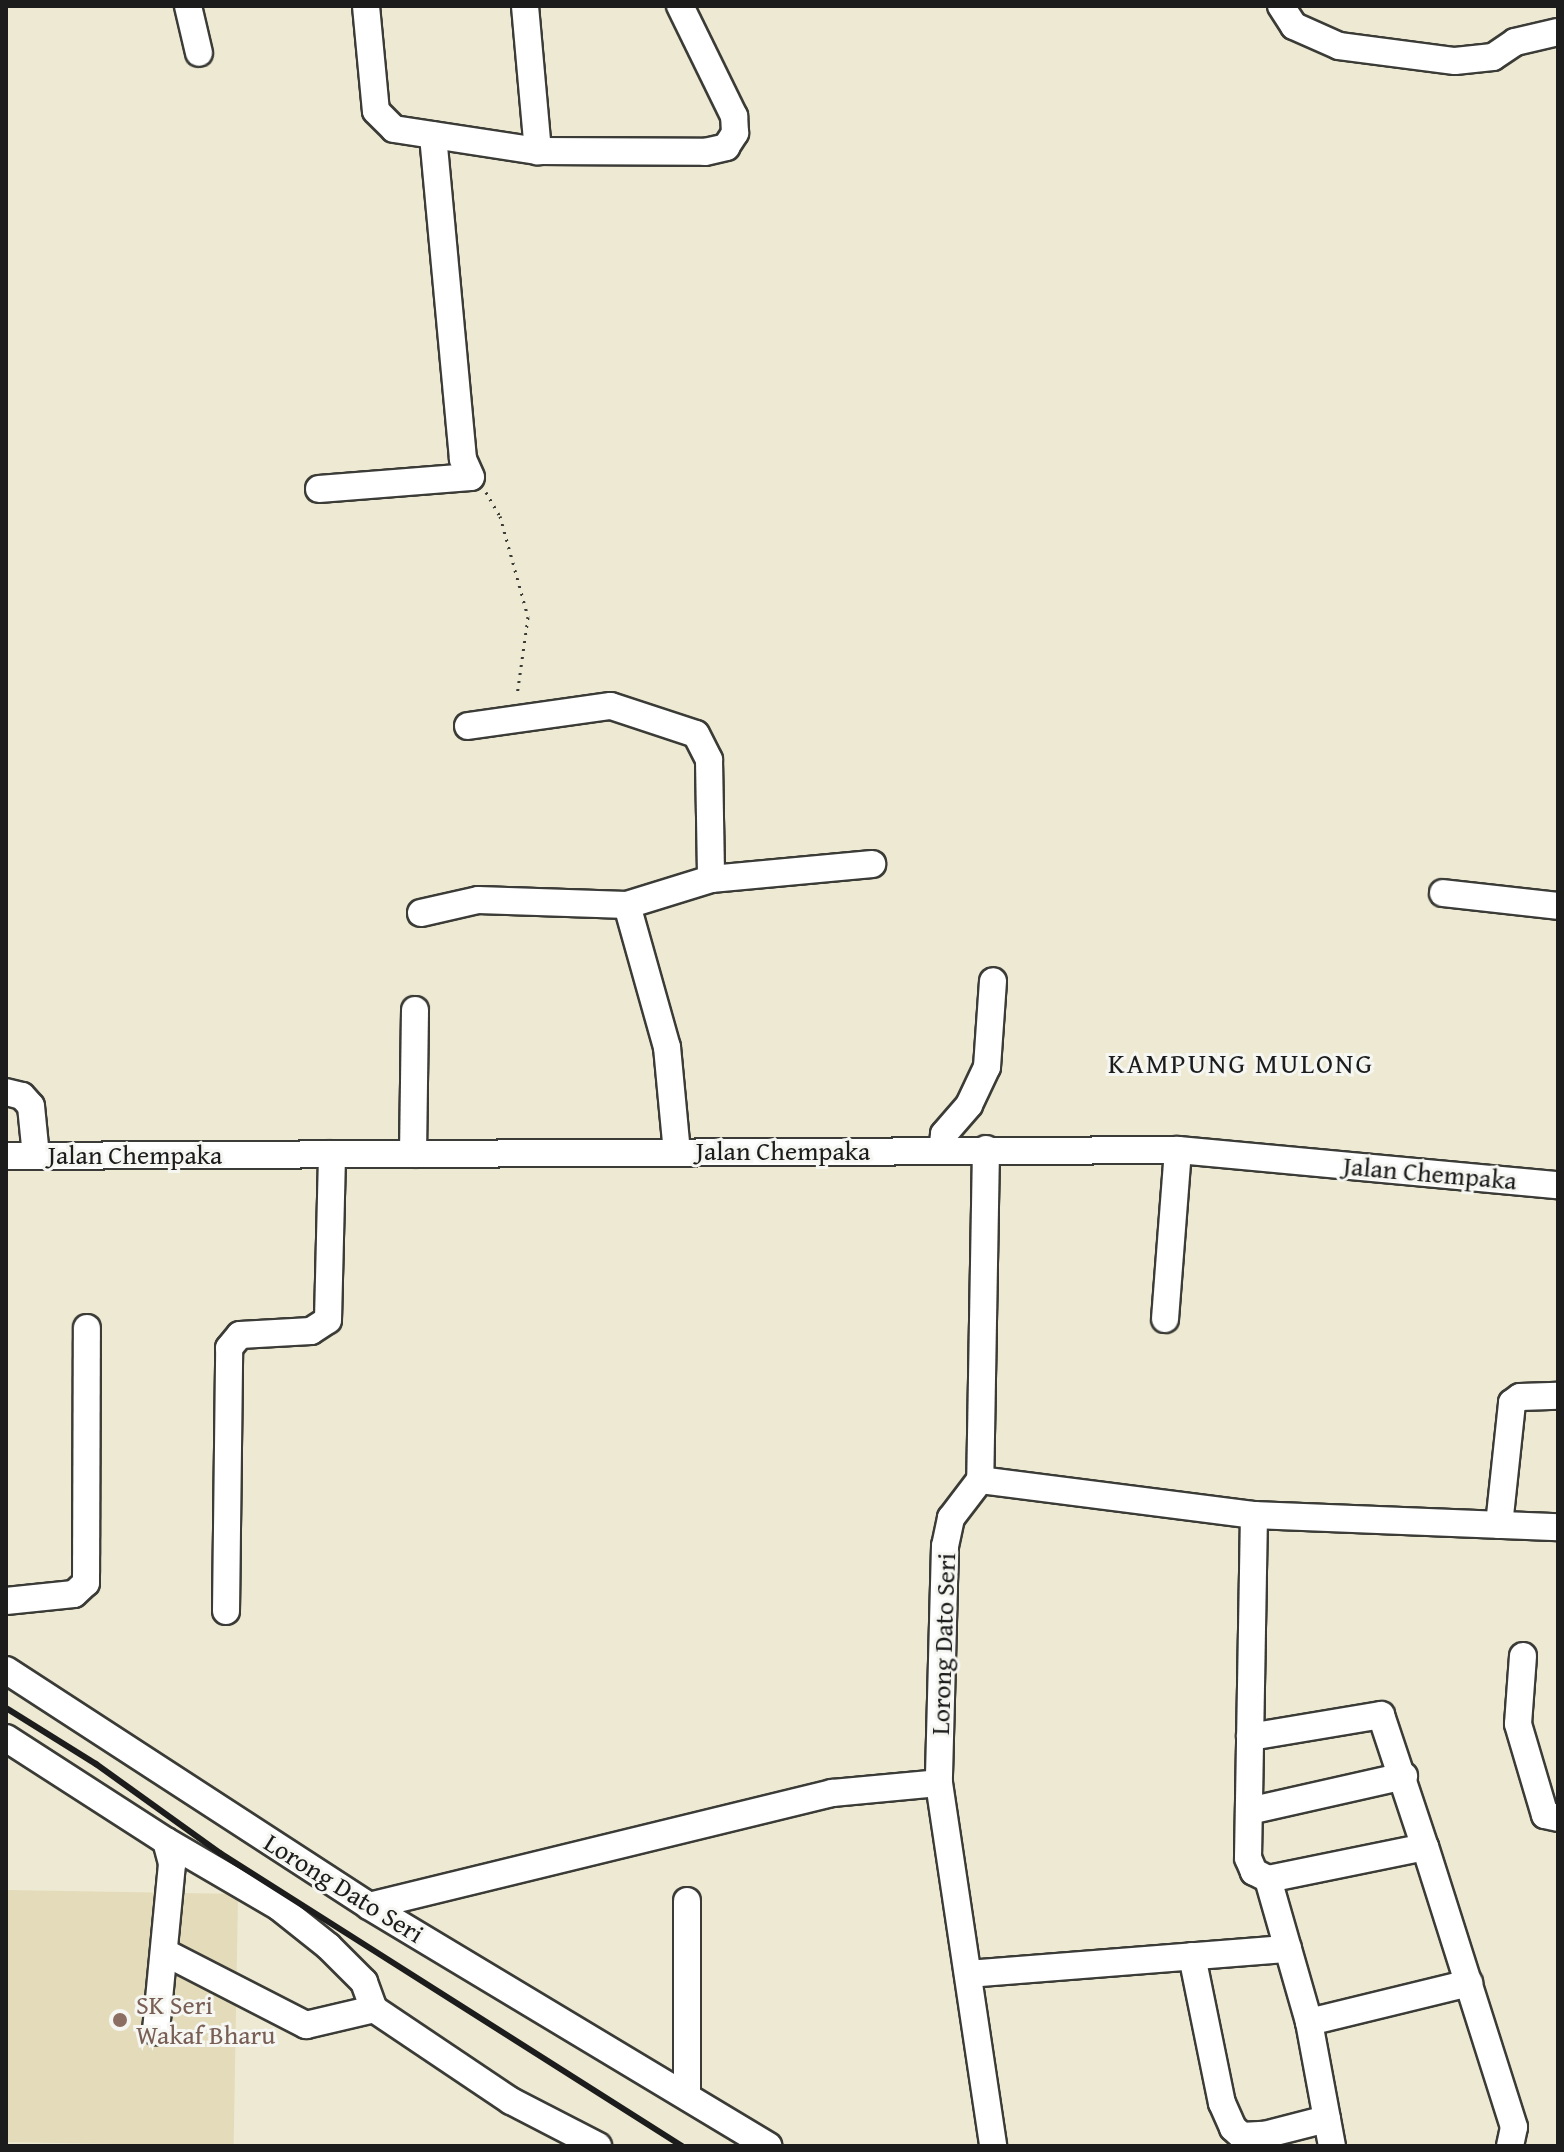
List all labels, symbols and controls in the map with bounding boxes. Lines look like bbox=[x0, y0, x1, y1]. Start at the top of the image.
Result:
district label: KAMPUNG MULONG bbox=[1108, 1046, 1374, 1080]
street label: Jalan Chempaka bbox=[696, 1135, 870, 1167]
street label: Jalan Chempaka bbox=[48, 1139, 222, 1171]
street label: Jalan Chempaka bbox=[1342, 1150, 1518, 1196]
street label: Lorong Dato Seri bbox=[924, 1553, 962, 1735]
street label: Lorong Dato Seri bbox=[259, 1827, 429, 1949]
place label: SK Seri Wakaf Bharu bbox=[136, 1989, 275, 2050]
marker: SK Seri Wakaf Bharu bbox=[111, 2011, 129, 2029]

